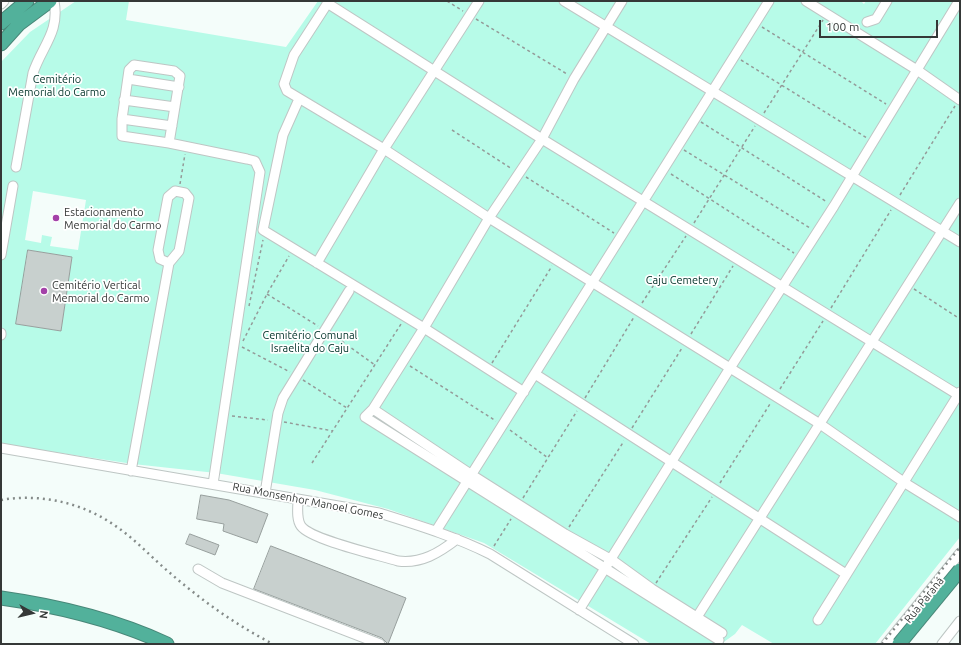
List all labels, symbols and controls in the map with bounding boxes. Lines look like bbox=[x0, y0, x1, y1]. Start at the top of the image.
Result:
scale bar bbox=[821, 12, 940, 38]
text: 100 m bbox=[826, 20, 859, 33]
park label: Cemitério Memorial do Carmo bbox=[8, 72, 106, 98]
place label: Estacionamento Memorial do Carmo bbox=[64, 205, 161, 231]
marker: Estacionamento Memorial do Carmo bbox=[51, 213, 61, 223]
park label: Caju Cemetery bbox=[646, 273, 718, 287]
place label: Cemitério Vertical Memorial do Carmo bbox=[52, 278, 149, 304]
marker: Cemitério Vertical Memorial do Carmo bbox=[39, 286, 49, 296]
park label: Cemitério Comunal Israelita do Caju bbox=[263, 328, 357, 354]
street label: Rua Monsenhor Manoel Gomes bbox=[231, 480, 385, 522]
street label: Rua Paraná bbox=[902, 574, 946, 626]
north arrow bbox=[12, 593, 52, 633]
text: N bbox=[37, 610, 50, 620]

